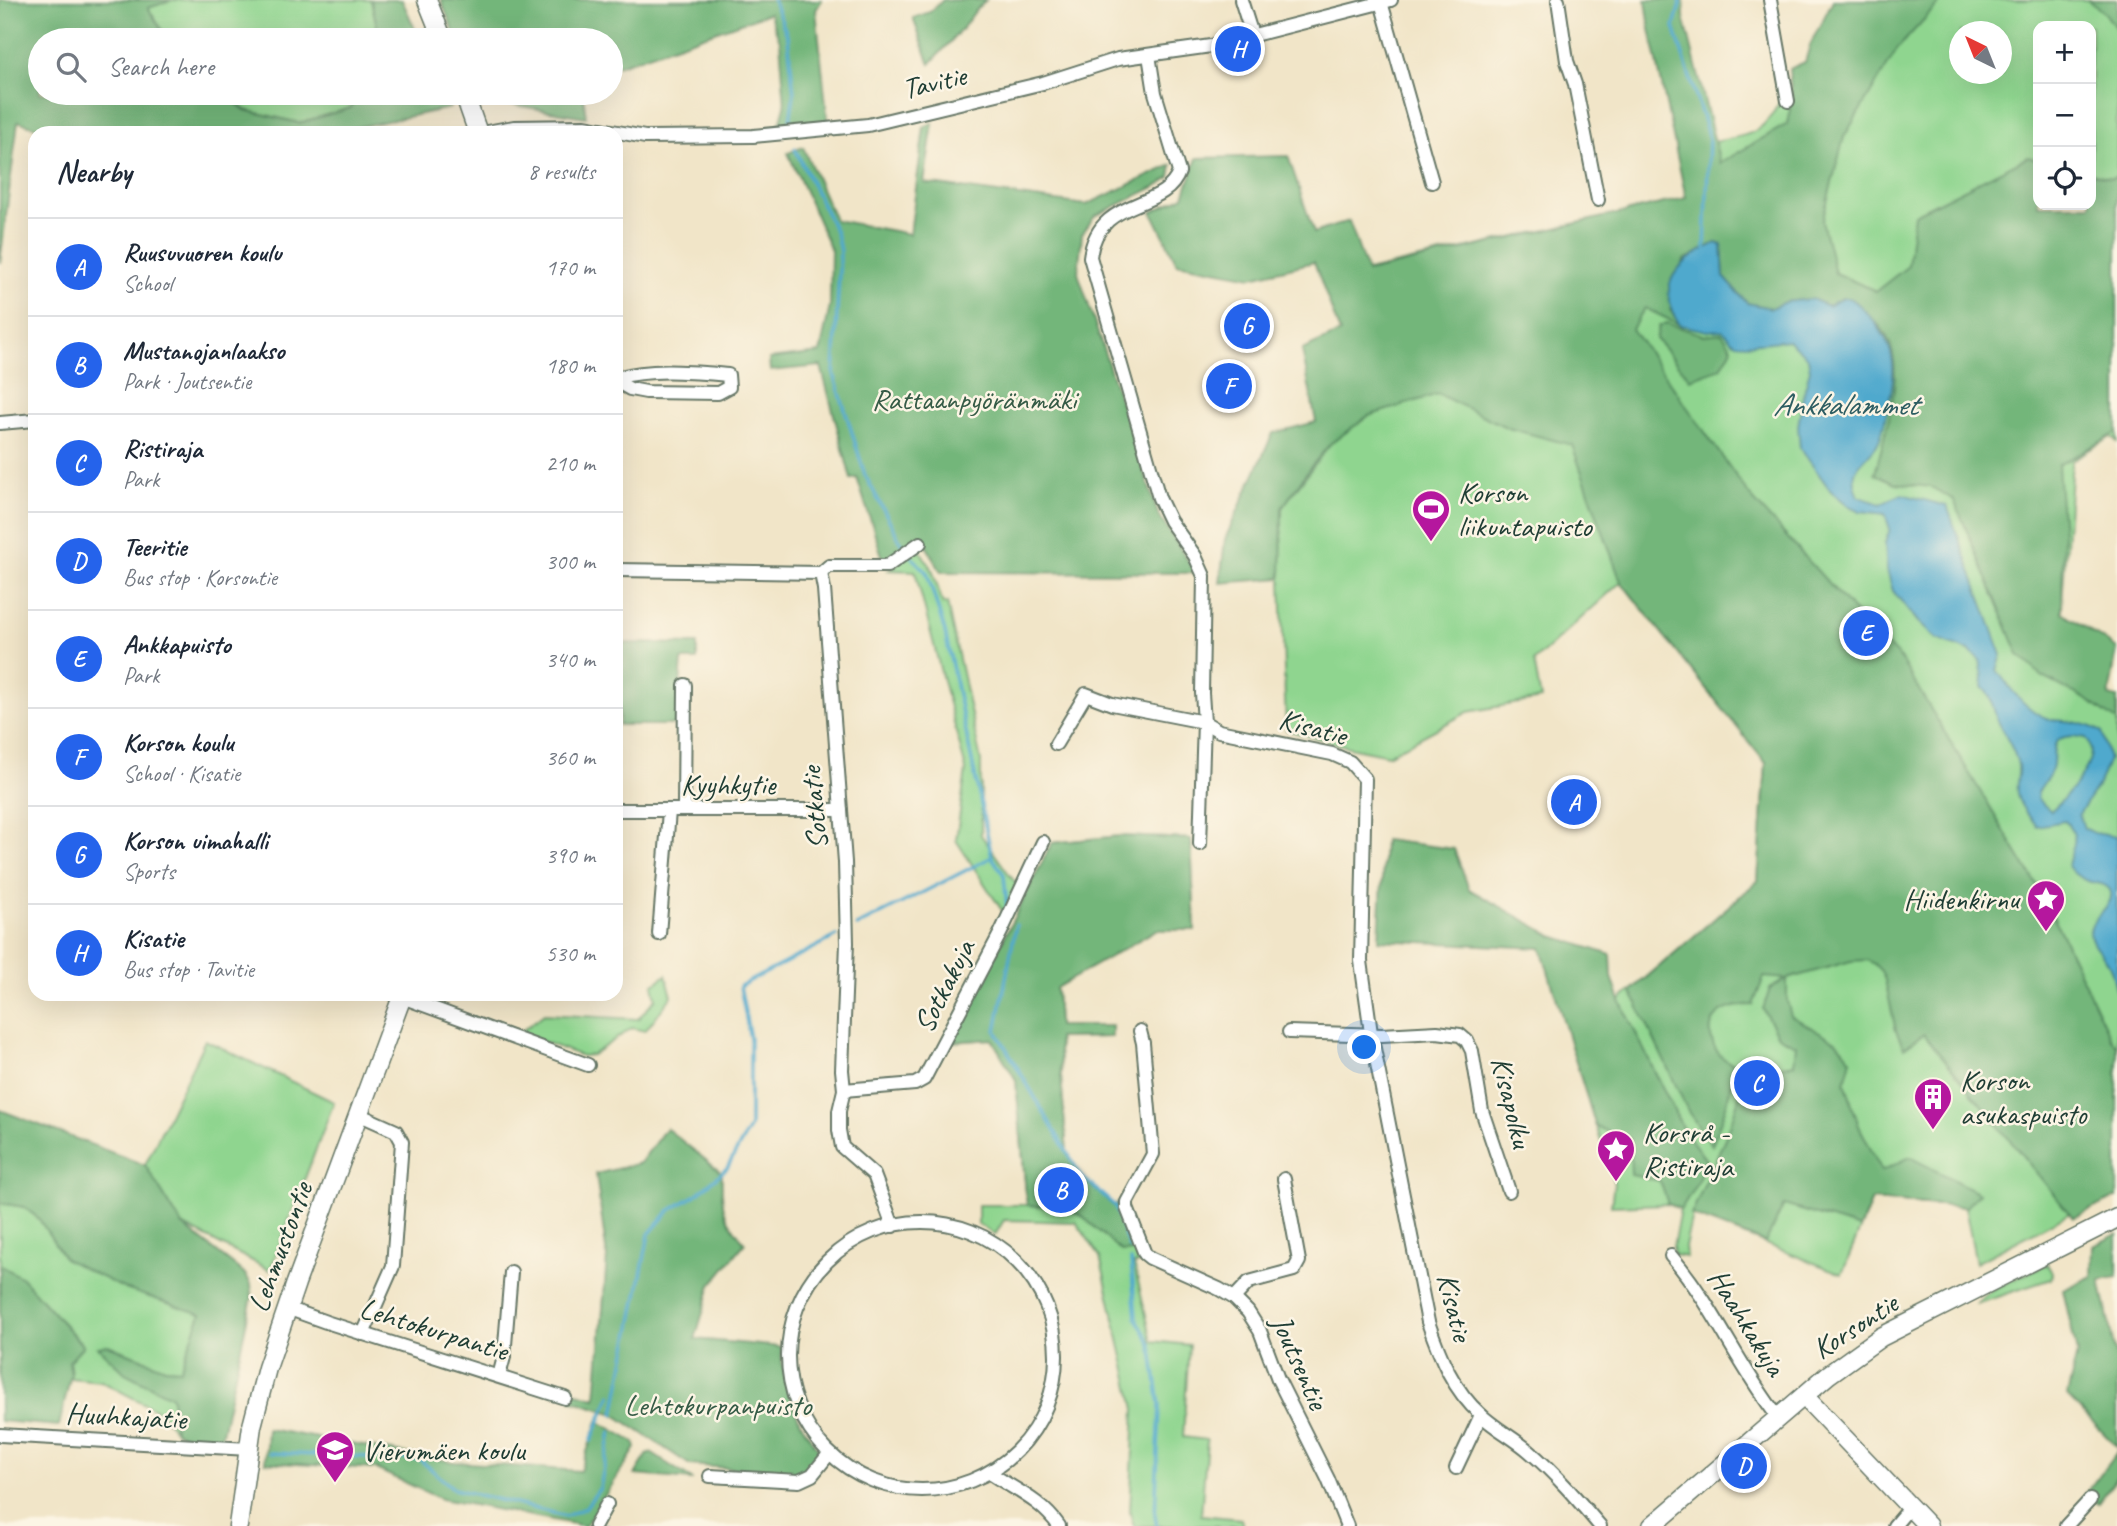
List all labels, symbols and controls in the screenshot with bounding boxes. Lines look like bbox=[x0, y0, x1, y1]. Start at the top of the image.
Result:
north arrow bbox=[1949, 21, 2012, 84]
map controls bbox=[2033, 21, 2096, 210]
button: + bbox=[2033, 21, 2096, 84]
pin: H bbox=[1215, 23, 1261, 75]
search box bbox=[28, 28, 623, 105]
icon: search bbox=[52, 48, 90, 86]
text: Search here bbox=[108, 50, 214, 83]
street label: Tavitie bbox=[898, 56, 972, 108]
button: − bbox=[2033, 84, 2096, 147]
button: locate bbox=[2033, 147, 2096, 210]
text: Nearby bbox=[56, 153, 132, 191]
text: 8 results bbox=[528, 157, 595, 186]
text: Ruusuvuoren koulu bbox=[123, 236, 281, 269]
text: A bbox=[73, 253, 85, 282]
text: 170 m bbox=[546, 253, 595, 282]
text: School bbox=[123, 269, 172, 298]
pin: G bbox=[1224, 300, 1270, 352]
text: Mustanojanlaakso bbox=[123, 334, 285, 367]
text: B bbox=[73, 351, 85, 380]
text: 180 m bbox=[546, 351, 595, 380]
pin: F bbox=[1206, 360, 1252, 412]
text: Park · Joutsentie bbox=[123, 367, 251, 396]
park label: Rattaanpyöränmäki bbox=[872, 380, 1080, 418]
water label: Ankkalammet bbox=[1773, 384, 1924, 425]
text: Ristiraja bbox=[123, 432, 202, 465]
text: C bbox=[74, 449, 84, 478]
text: 210 m bbox=[546, 449, 595, 478]
text: Park bbox=[123, 465, 159, 494]
place label: Korson liikuntapuisto bbox=[1458, 473, 1593, 545]
sports icon: Korson liikuntapuisto bbox=[1410, 488, 1452, 543]
text: Teeritie bbox=[123, 530, 187, 563]
text: D bbox=[72, 547, 86, 576]
text: 300 m bbox=[546, 547, 595, 576]
text: Bus stop · Korsontie bbox=[123, 563, 277, 592]
pin: E bbox=[1843, 607, 1889, 659]
text: Ankkapuisto bbox=[123, 628, 231, 661]
text: E bbox=[73, 645, 85, 674]
text: 340 m bbox=[546, 645, 595, 674]
text: Park bbox=[123, 661, 159, 690]
street label: Kisatie bbox=[1275, 700, 1353, 755]
text: Korson koulu bbox=[123, 726, 233, 759]
text: F bbox=[74, 743, 84, 772]
text: 360 m bbox=[546, 743, 595, 772]
text: School · Kisatie bbox=[123, 759, 240, 788]
street label: Sotkatie bbox=[791, 763, 837, 851]
street label: Kyyhkytie bbox=[681, 765, 778, 803]
pin: A bbox=[1551, 776, 1597, 828]
text: Korson uimahalli bbox=[123, 824, 268, 857]
text: G bbox=[73, 841, 85, 870]
text: 390 m bbox=[546, 841, 595, 870]
text: Sports bbox=[123, 857, 175, 886]
place icon: Hiidenkirnu bbox=[2025, 878, 2067, 933]
place label: Hiidenkirnu bbox=[1904, 880, 2021, 918]
text: Kisatie bbox=[123, 922, 184, 955]
street label: Sotkakuja bbox=[905, 932, 984, 1039]
text: H bbox=[72, 939, 86, 968]
text: 530 m bbox=[546, 939, 595, 968]
text: Bus stop · Tavitie bbox=[123, 955, 254, 984]
your location bbox=[1347, 1030, 1381, 1064]
street label: Kisapolku bbox=[1482, 1053, 1542, 1153]
pin: C bbox=[1734, 1057, 1780, 1109]
place label: Korson asukaspuisto bbox=[1960, 1061, 2088, 1133]
building icon: Korson asukaspuisto bbox=[1912, 1076, 1954, 1131]
place label: Korsrå - Ristiraja bbox=[1643, 1113, 1735, 1185]
place icon: Korsrå - Ristiraja bbox=[1595, 1128, 1637, 1183]
pin: B bbox=[1038, 1164, 1084, 1216]
street label: Lehmustontie bbox=[239, 1175, 322, 1317]
street label: Haahkakuja bbox=[1699, 1261, 1796, 1384]
street label: Kisatie bbox=[1428, 1269, 1482, 1347]
street label: Korsontie bbox=[1805, 1283, 1907, 1368]
street label: Lehtokurpantie bbox=[355, 1288, 515, 1370]
street label: Joutsentie bbox=[1262, 1307, 1338, 1417]
park label: Lehtokurpanpuisto bbox=[625, 1386, 813, 1424]
street label: Huuhkajatie bbox=[65, 1394, 190, 1438]
school or university icon: Vierumäen koulu bbox=[314, 1429, 356, 1484]
place label: Vierumäen koulu bbox=[362, 1431, 527, 1469]
pin: D bbox=[1721, 1440, 1767, 1492]

